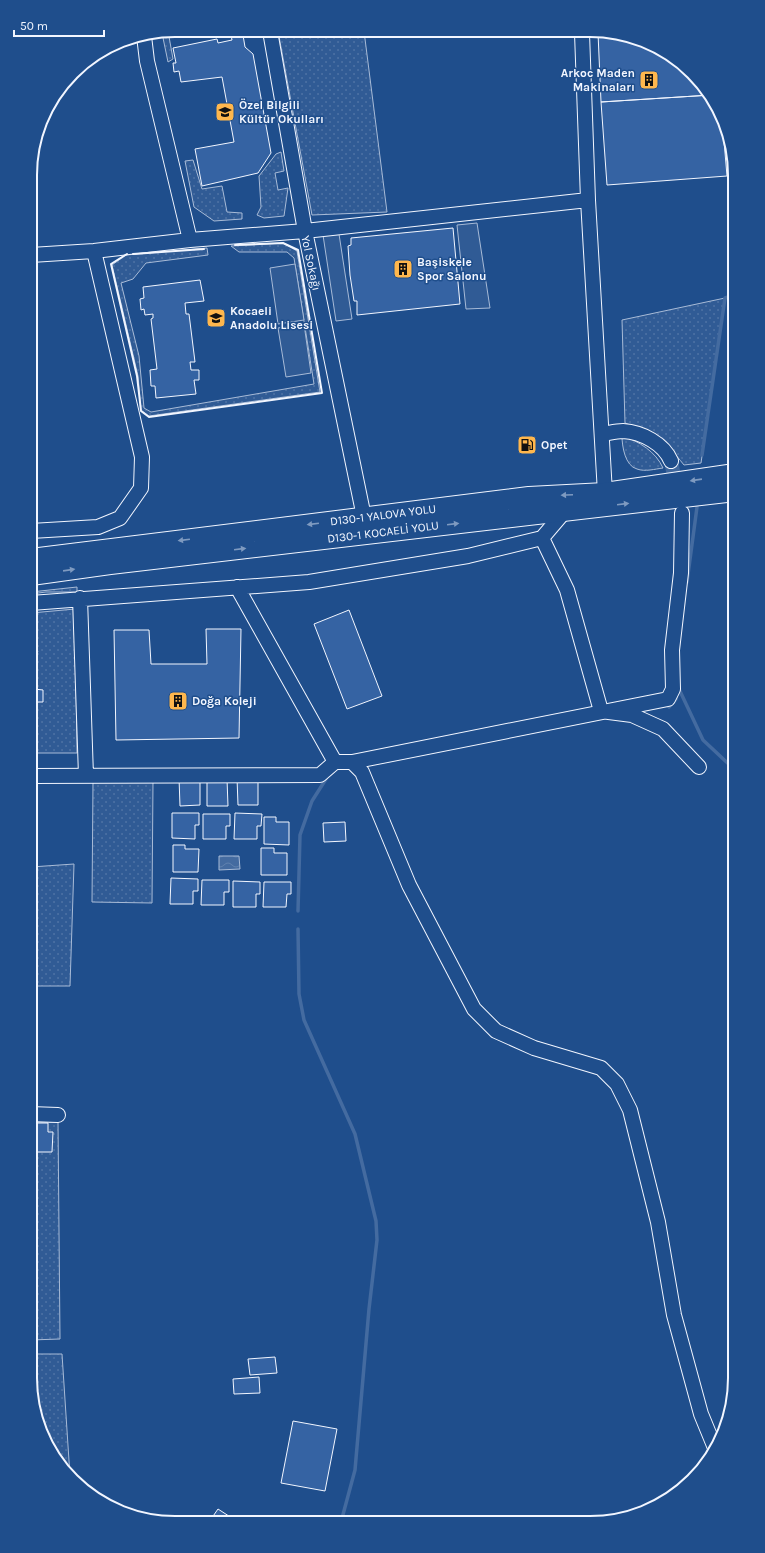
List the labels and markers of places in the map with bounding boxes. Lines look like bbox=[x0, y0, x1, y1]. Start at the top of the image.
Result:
place label: Arkoc Maden Makinaları bbox=[561, 66, 635, 94]
building icon: Arkoc Maden Makinaları bbox=[638, 69, 660, 91]
place label: Özel Bilgili Kültür Okulları bbox=[239, 98, 324, 126]
school or university icon: Özel Bilgili Kültür Okulları bbox=[214, 101, 236, 123]
place label: Başiskele Spor Salonu bbox=[417, 255, 487, 283]
building icon: Başiskele Spor Salonu bbox=[392, 258, 414, 280]
place label: Kocaeli Anadolu Lisesi bbox=[230, 304, 313, 332]
school or university icon: Kocaeli Anadolu Lisesi bbox=[205, 307, 227, 329]
fuel station icon: Opet bbox=[516, 434, 538, 456]
place label: Opet bbox=[541, 438, 568, 452]
building icon: Doğa Koleji bbox=[167, 690, 189, 712]
place label: Doğa Koleji bbox=[192, 694, 257, 708]

